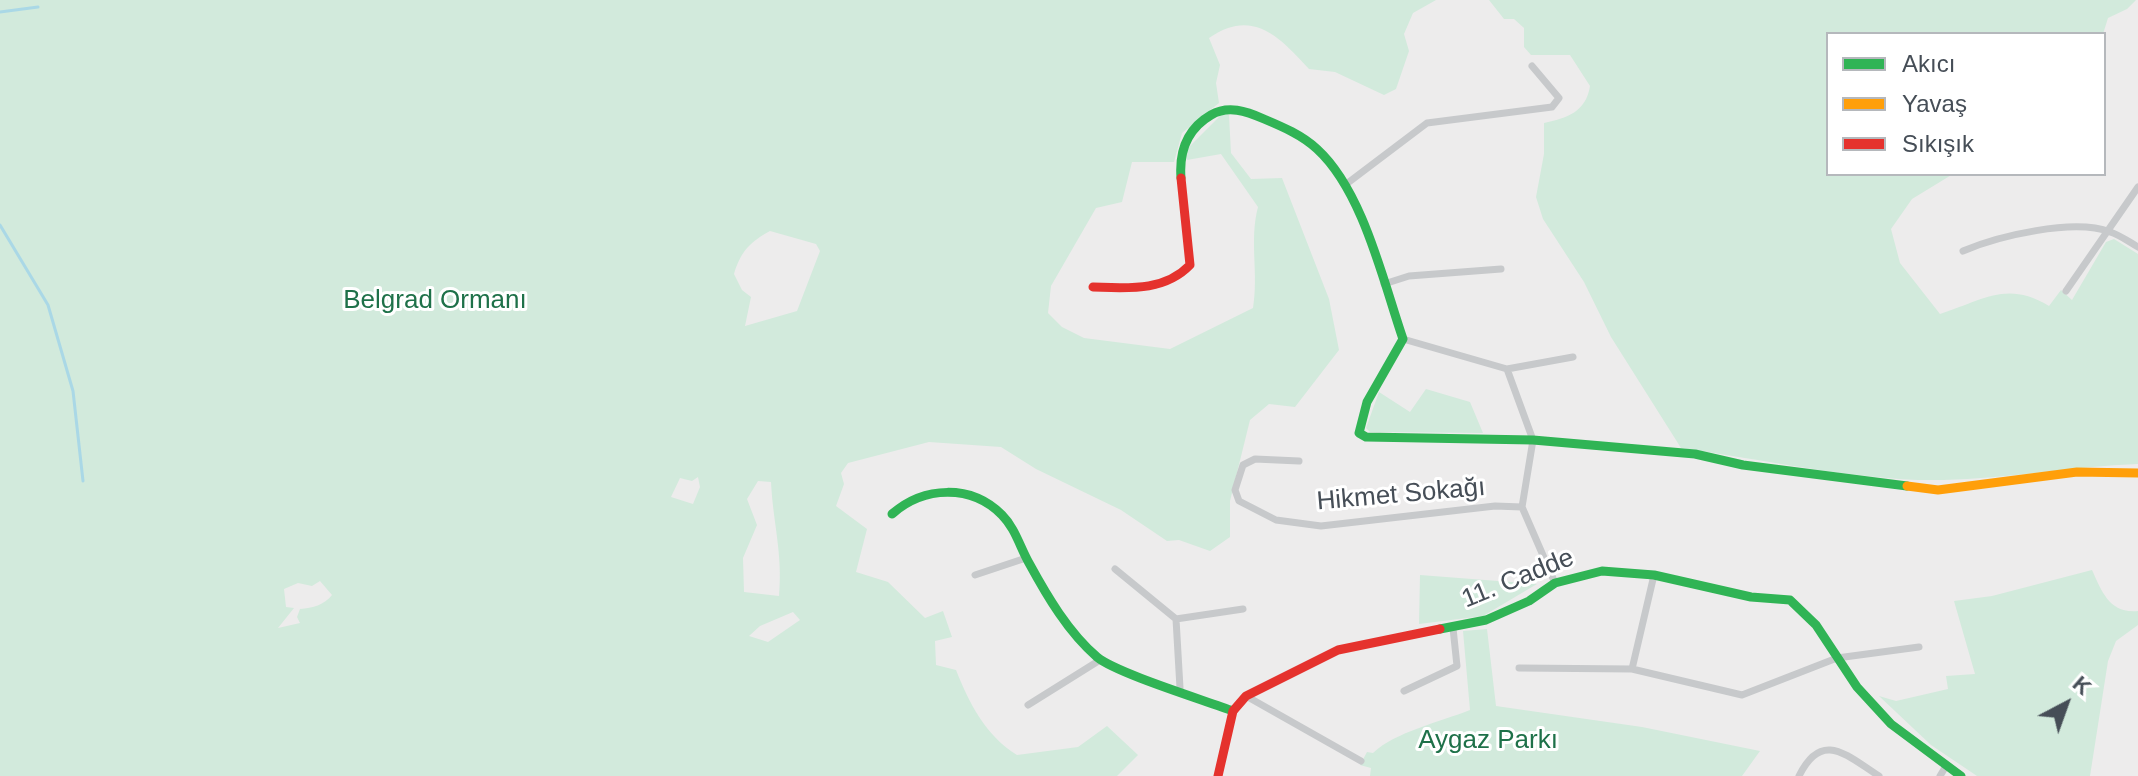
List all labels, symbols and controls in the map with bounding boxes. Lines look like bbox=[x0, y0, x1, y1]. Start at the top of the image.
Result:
legend bbox=[1826, 32, 2106, 176]
text: Akıcı bbox=[1902, 50, 1955, 77]
text: Yavaş bbox=[1902, 90, 1967, 117]
text: Sıkışık bbox=[1902, 130, 1974, 157]
park label: Belgrad Ormanı bbox=[343, 285, 527, 317]
street label: Hikmet Sokağı bbox=[1315, 472, 1487, 518]
street label: 11. Cadde bbox=[1457, 542, 1579, 616]
north arrow bbox=[2026, 664, 2106, 744]
text: K bbox=[2068, 671, 2096, 700]
park label: Aygaz Parkı bbox=[1418, 725, 1558, 757]

